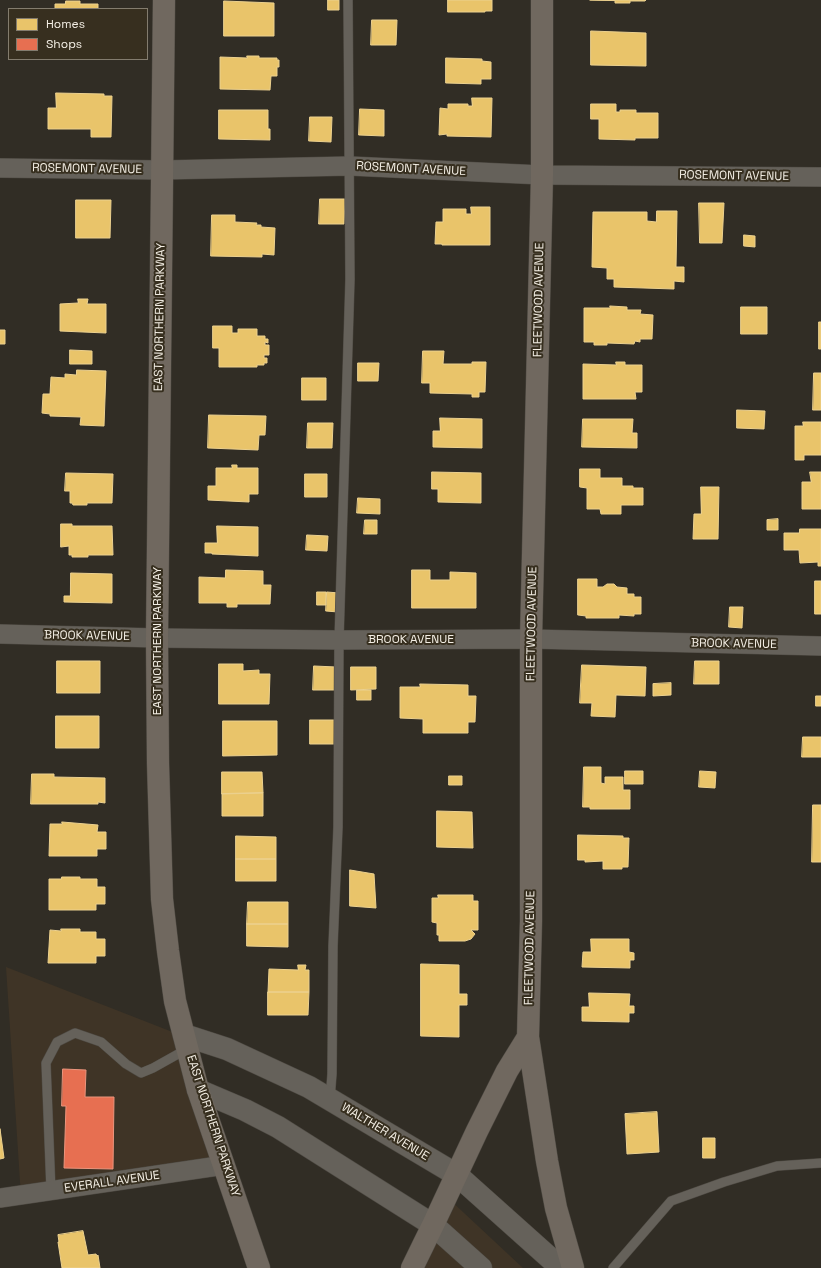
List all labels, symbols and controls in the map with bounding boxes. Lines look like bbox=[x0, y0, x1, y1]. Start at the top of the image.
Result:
legend bbox=[8, 8, 148, 60]
text: Homes bbox=[46, 16, 85, 32]
text: Shops bbox=[46, 36, 82, 52]
street label: ROSEMONT AVENUE bbox=[356, 159, 466, 179]
street label: ROSEMONT AVENUE bbox=[32, 161, 142, 177]
street label: ROSEMONT AVENUE bbox=[679, 168, 789, 184]
street label: EAST NORTHERN PARKWAY bbox=[152, 243, 168, 391]
street label: FLEETWOOD AVENUE bbox=[531, 243, 547, 357]
street label: EAST NORTHERN PARKWAY bbox=[151, 567, 165, 715]
street label: FLEETWOOD AVENUE bbox=[524, 567, 540, 681]
street label: BROOK AVENUE bbox=[44, 628, 130, 644]
street label: BROOK AVENUE bbox=[368, 633, 454, 647]
street label: BROOK AVENUE bbox=[691, 636, 777, 652]
street label: FLEETWOOD AVENUE bbox=[522, 891, 538, 1005]
street label: EAST NORTHERN PARKWAY bbox=[183, 1053, 243, 1199]
street label: WALTHER AVENUE bbox=[339, 1100, 431, 1164]
street label: EVERALL AVENUE bbox=[63, 1168, 161, 1196]

